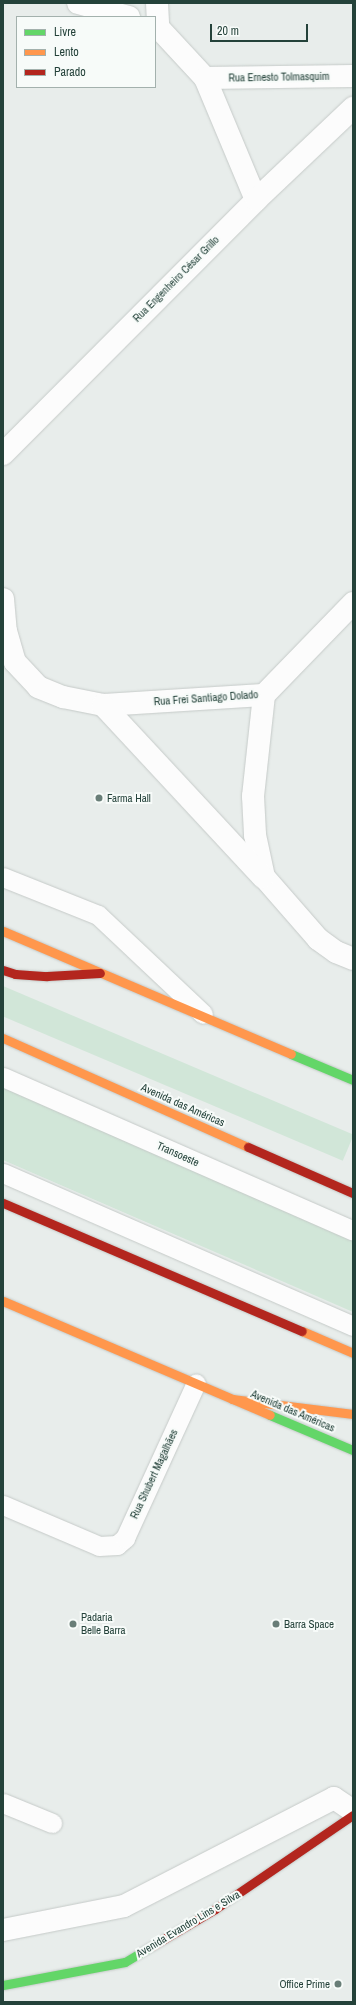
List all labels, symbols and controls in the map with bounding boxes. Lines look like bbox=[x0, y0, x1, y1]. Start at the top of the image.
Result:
legend bbox=[16, 16, 156, 88]
scale bar bbox=[212, 16, 310, 42]
text: 20 m bbox=[217, 23, 239, 39]
text: Livre bbox=[54, 24, 76, 40]
text: Lento bbox=[54, 44, 79, 60]
text: Parado bbox=[54, 64, 86, 80]
street label: Rua Ernesto Tolmasquim bbox=[228, 70, 330, 84]
street label: Rua Engenheiro César Grillo bbox=[130, 233, 222, 325]
street label: Rua Frei Santiago Dolado bbox=[153, 688, 259, 708]
place label: Farma Hall bbox=[107, 791, 151, 805]
marker: Farma Hall bbox=[94, 793, 104, 803]
street label: Avenida das Américas bbox=[139, 1081, 227, 1129]
street label: Transoeste bbox=[155, 1139, 201, 1169]
street label: Avenida das Américas bbox=[249, 1387, 337, 1435]
street label: Rua Shubert Magalhães bbox=[127, 1427, 181, 1521]
place label: Padaria Belle Barra bbox=[81, 1611, 126, 1637]
place label: Barra Space bbox=[284, 1617, 334, 1631]
marker: Padaria Belle Barra bbox=[68, 1619, 78, 1629]
marker: Barra Space bbox=[271, 1619, 281, 1629]
street label: Avenida Evandro Lins e Silva bbox=[134, 1888, 242, 1960]
place label: Office Prime bbox=[280, 1977, 330, 1991]
marker: Office Prime bbox=[333, 1979, 343, 1989]

